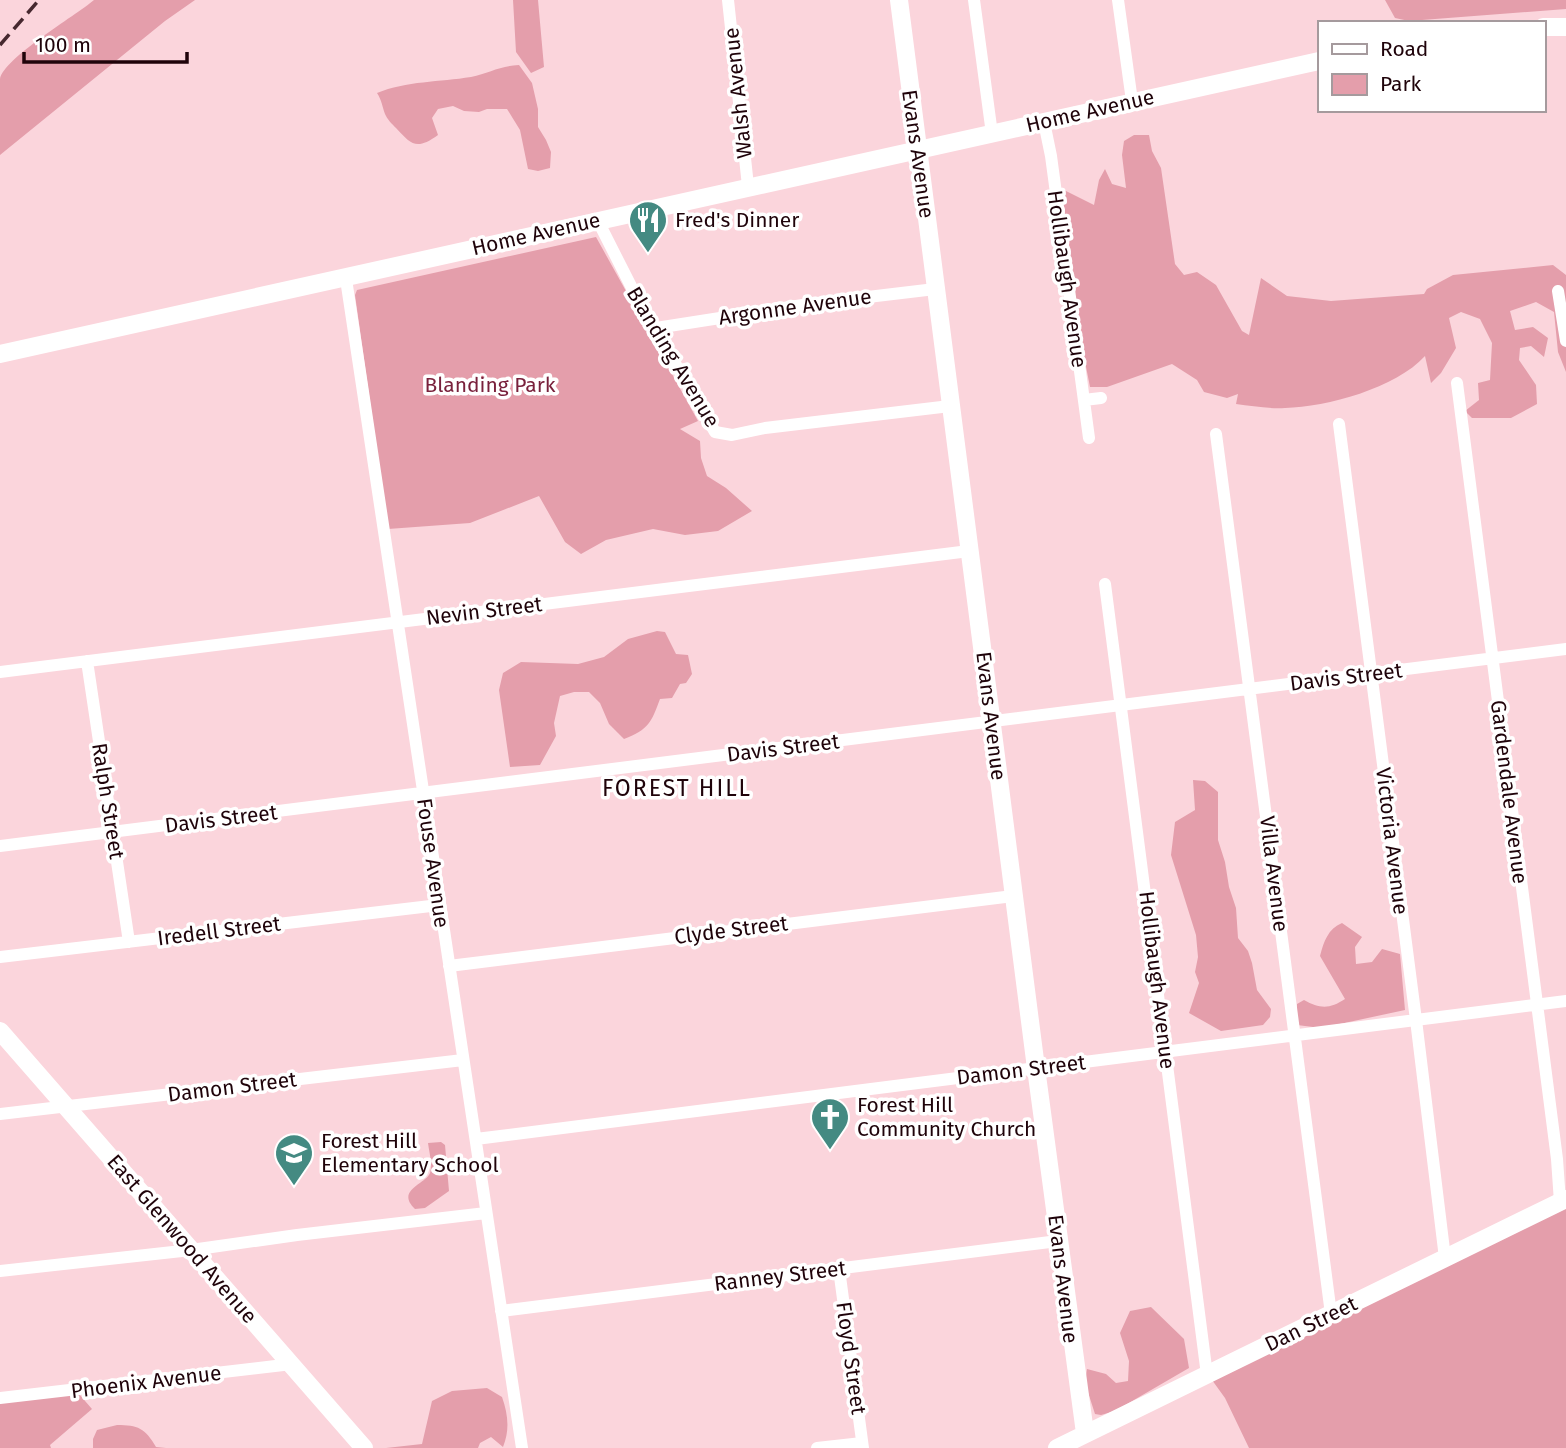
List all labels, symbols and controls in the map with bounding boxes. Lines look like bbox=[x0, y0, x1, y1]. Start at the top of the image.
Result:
scale bar bbox=[24, 21, 187, 65]
legend bbox=[1318, 21, 1545, 112]
street label: Walsh Avenue bbox=[718, 26, 758, 160]
text: 100 m bbox=[35, 32, 91, 58]
text: Road bbox=[1380, 36, 1428, 62]
text: Park bbox=[1380, 71, 1422, 97]
street label: Home Avenue bbox=[1023, 84, 1157, 138]
street label: Evans Avenue bbox=[896, 88, 940, 220]
street label: Hollibaugh Avenue bbox=[1042, 188, 1092, 370]
restaurant icon: Fred's Dinner bbox=[627, 199, 669, 254]
street label: Home Avenue bbox=[469, 207, 603, 261]
place label: Fred's Dinner bbox=[675, 207, 799, 233]
street label: Blanding Avenue bbox=[621, 282, 725, 432]
street label: Argonne Avenue bbox=[717, 283, 873, 331]
park label: Blanding Park bbox=[424, 372, 556, 398]
street label: Nevin Street bbox=[424, 591, 544, 631]
street label: Evans Avenue bbox=[970, 650, 1012, 782]
street label: Davis Street bbox=[1288, 657, 1404, 697]
street label: Gardendale Avenue bbox=[1485, 699, 1533, 885]
street label: Davis Street bbox=[725, 728, 841, 768]
street label: Ralph Street bbox=[86, 741, 130, 861]
street label: Victoria Avenue bbox=[1370, 766, 1414, 916]
district label: FOREST HILL bbox=[602, 774, 752, 802]
street label: Fouse Avenue bbox=[411, 797, 455, 929]
street label: Davis Street bbox=[163, 799, 279, 839]
street label: Villa Avenue bbox=[1254, 815, 1294, 933]
street label: Hollibaugh Avenue bbox=[1133, 889, 1181, 1071]
street label: Iredell Street bbox=[156, 910, 283, 951]
street label: Clyde Street bbox=[673, 910, 790, 950]
street label: Damon Street bbox=[955, 1049, 1087, 1091]
street label: Damon Street bbox=[166, 1066, 298, 1108]
place label: Forest Hill Community Church bbox=[857, 1092, 1036, 1142]
church icon: Forest Hill Community Church bbox=[809, 1096, 851, 1151]
place label: Forest Hill Elementary School bbox=[321, 1128, 499, 1178]
school or university icon: Forest Hill Elementary School bbox=[273, 1132, 315, 1187]
street label: East Glenwood Avenue bbox=[101, 1149, 263, 1329]
street label: Evans Avenue bbox=[1042, 1213, 1084, 1345]
street label: Ranney Street bbox=[713, 1255, 848, 1297]
street label: Dan Street bbox=[1261, 1290, 1362, 1358]
street label: Floyd Street bbox=[830, 1300, 872, 1416]
street label: Phoenix Avenue bbox=[69, 1360, 223, 1404]

